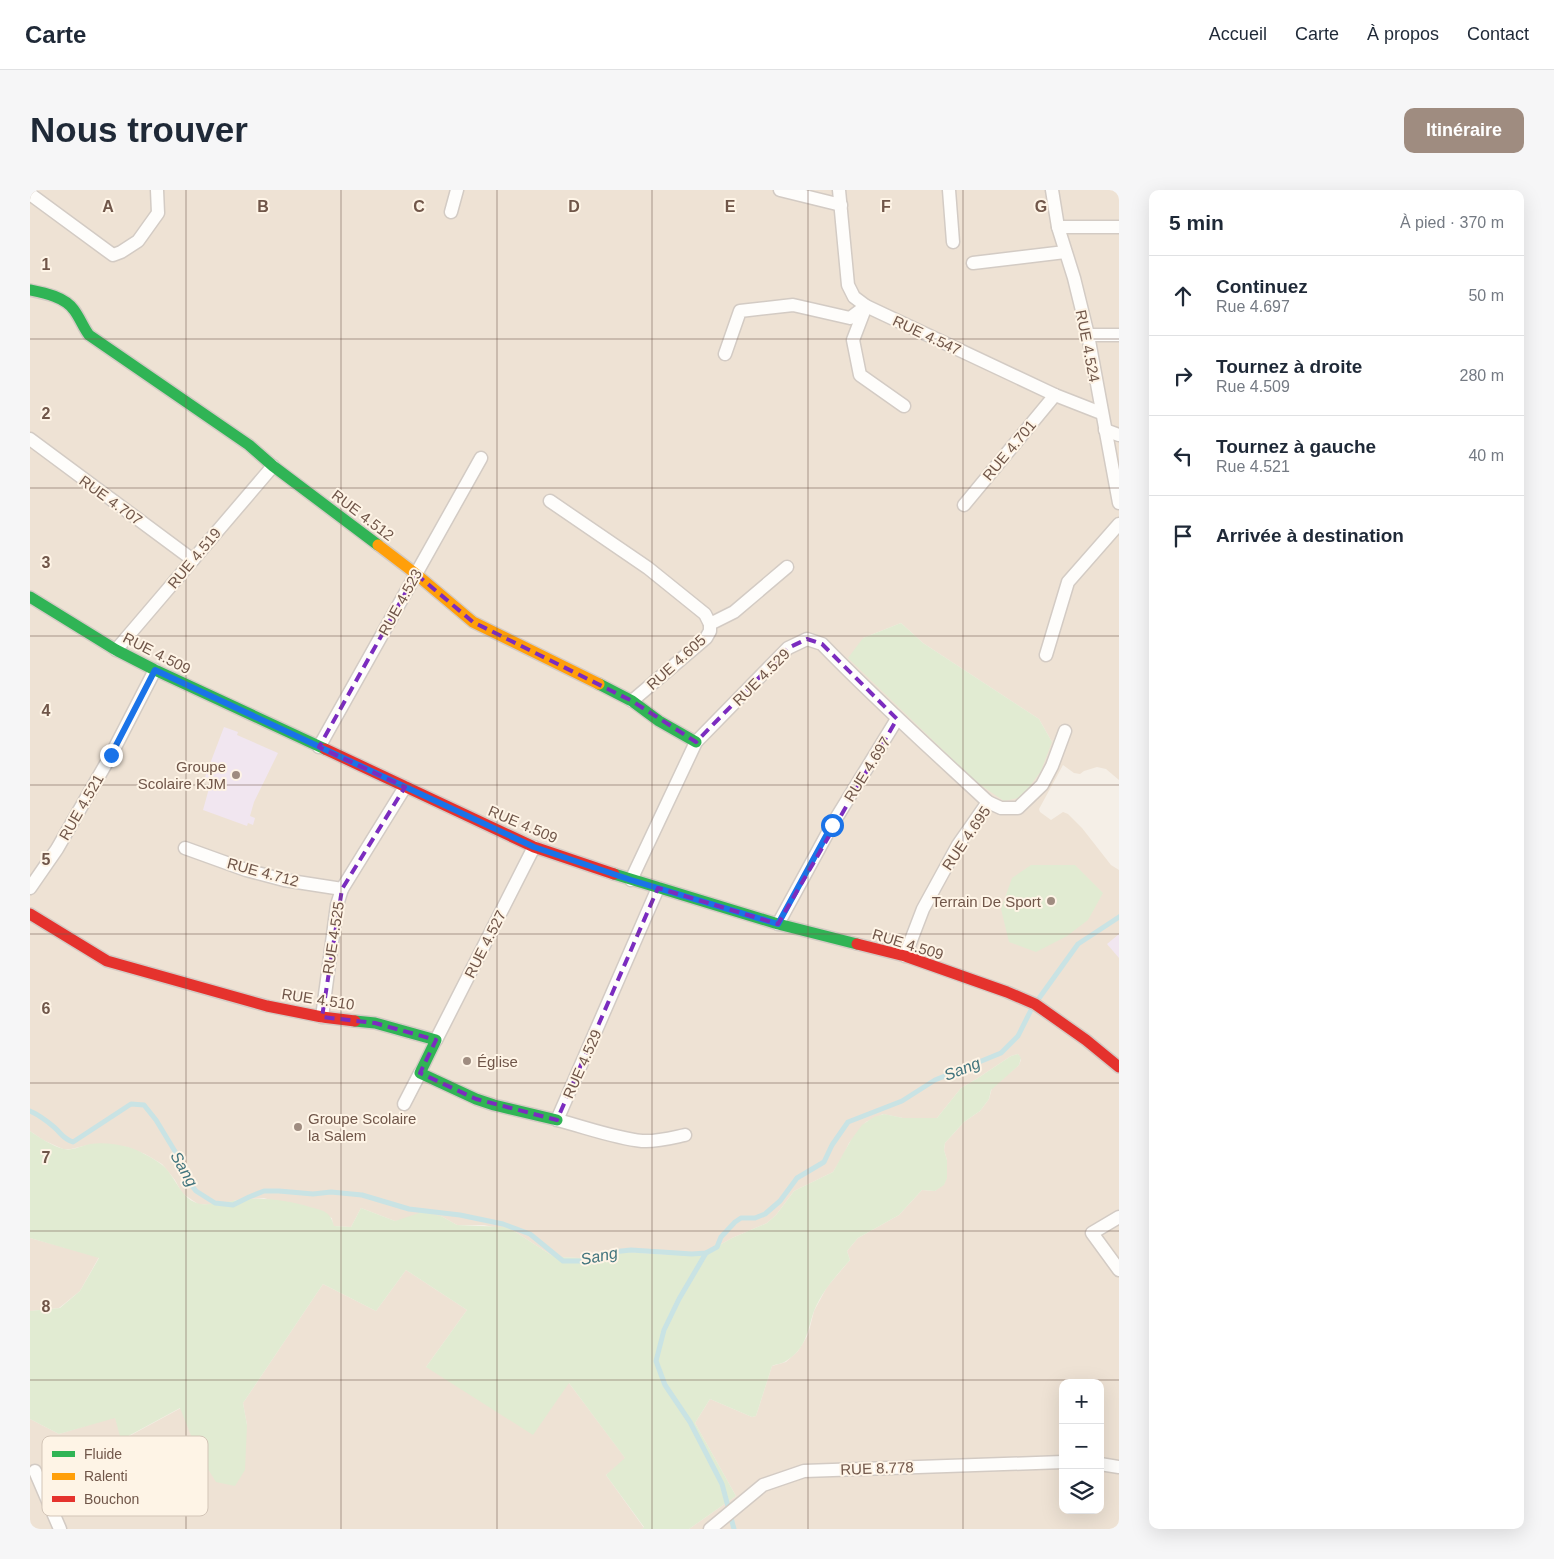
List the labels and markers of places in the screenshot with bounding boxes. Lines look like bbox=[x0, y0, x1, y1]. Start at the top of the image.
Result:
place label: Groupe Scolaire KJM bbox=[138, 758, 226, 792]
marker: Groupe Scolaire KJM bbox=[230, 769, 242, 781]
place label: Terrain De Sport bbox=[932, 893, 1042, 910]
marker: Terrain De Sport bbox=[1045, 895, 1057, 907]
place label: Église bbox=[477, 1053, 518, 1070]
marker: Église bbox=[461, 1055, 473, 1067]
place label: Groupe Scolaire la Salem bbox=[308, 1110, 416, 1144]
marker: Groupe Scolaire la Salem bbox=[292, 1121, 304, 1133]

